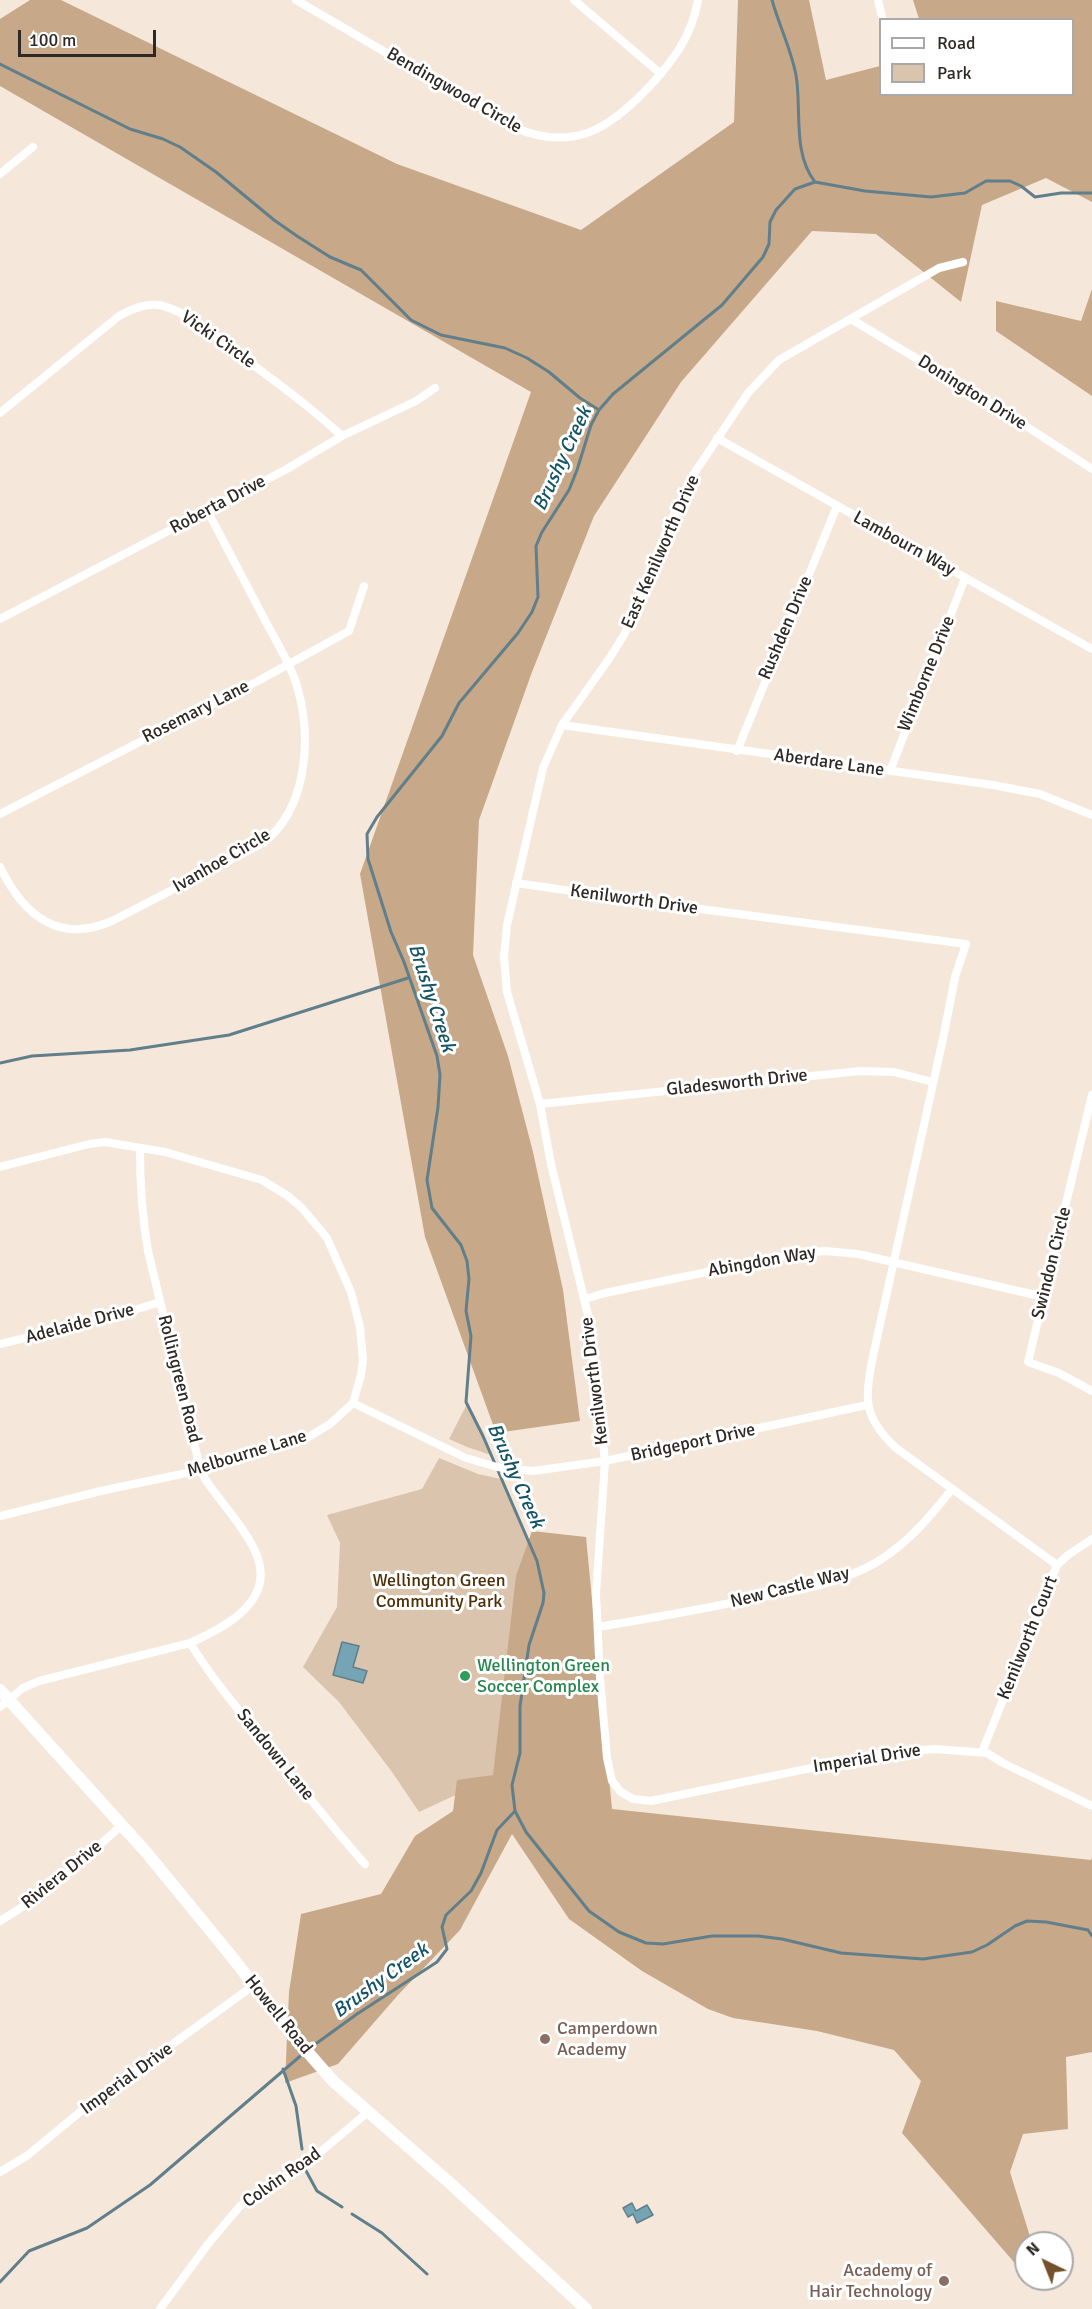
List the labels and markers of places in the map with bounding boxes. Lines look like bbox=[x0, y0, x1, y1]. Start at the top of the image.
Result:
place label: Wellington Green Soccer Complex bbox=[477, 1655, 610, 1698]
marker: Wellington Green Soccer Complex bbox=[458, 1669, 472, 1683]
place label: Camperdown Academy bbox=[557, 2018, 658, 2060]
marker: Camperdown Academy bbox=[538, 2032, 552, 2046]
place label: Academy of Hair Technology bbox=[809, 2260, 932, 2302]
marker: Academy of Hair Technology bbox=[937, 2274, 951, 2288]

